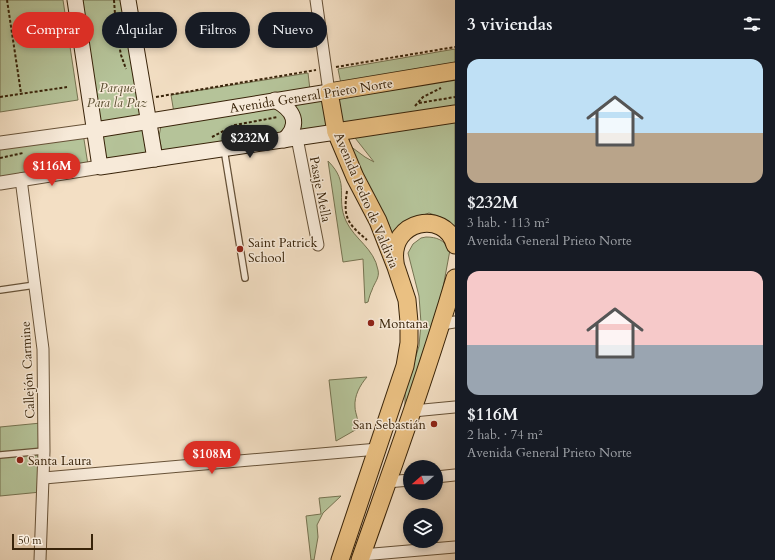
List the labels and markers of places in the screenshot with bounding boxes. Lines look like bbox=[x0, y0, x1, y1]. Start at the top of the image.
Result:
pin: $232M bbox=[222, 125, 278, 159]
pin: $116M bbox=[24, 153, 80, 187]
place label: Saint Patrick School bbox=[248, 234, 318, 267]
marker: Saint Patrick School bbox=[235, 244, 245, 254]
place label: Montana bbox=[379, 315, 429, 333]
marker: Montana bbox=[366, 318, 376, 328]
place label: San Sebastián bbox=[353, 416, 427, 434]
marker: San Sebastián bbox=[429, 419, 439, 429]
pin: $108M bbox=[184, 441, 240, 475]
place label: Santa Laura bbox=[28, 452, 92, 470]
marker: Santa Laura bbox=[15, 455, 25, 465]

